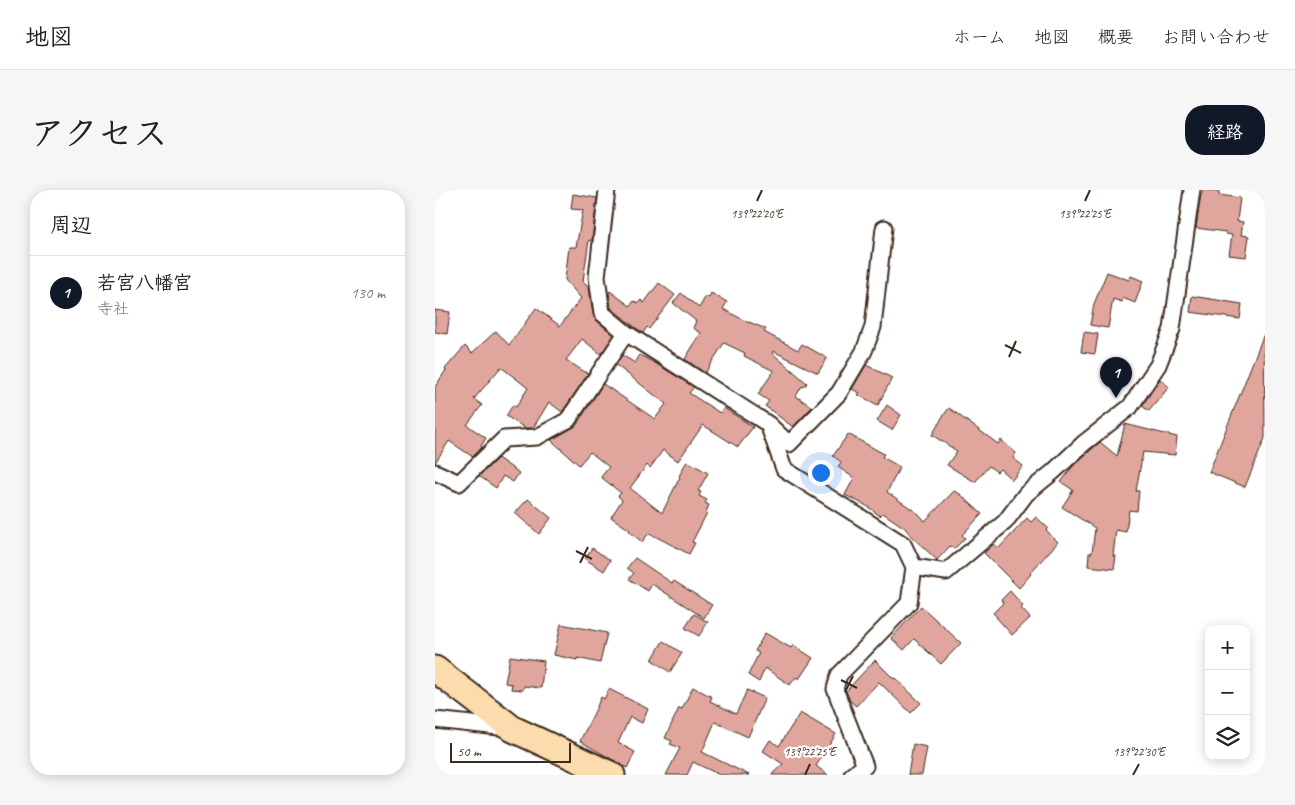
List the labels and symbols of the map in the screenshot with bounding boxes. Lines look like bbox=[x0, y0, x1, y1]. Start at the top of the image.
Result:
text: 139°22'20"E bbox=[731, 206, 785, 222]
text: 139°22'25"E bbox=[1059, 206, 1113, 222]
pin: 1 bbox=[1100, 357, 1132, 398]
your location bbox=[808, 460, 834, 486]
scale bar bbox=[450, 740, 571, 763]
text: 139°22'25"E bbox=[784, 744, 838, 760]
text: 139°22'30"E bbox=[1113, 744, 1167, 760]

